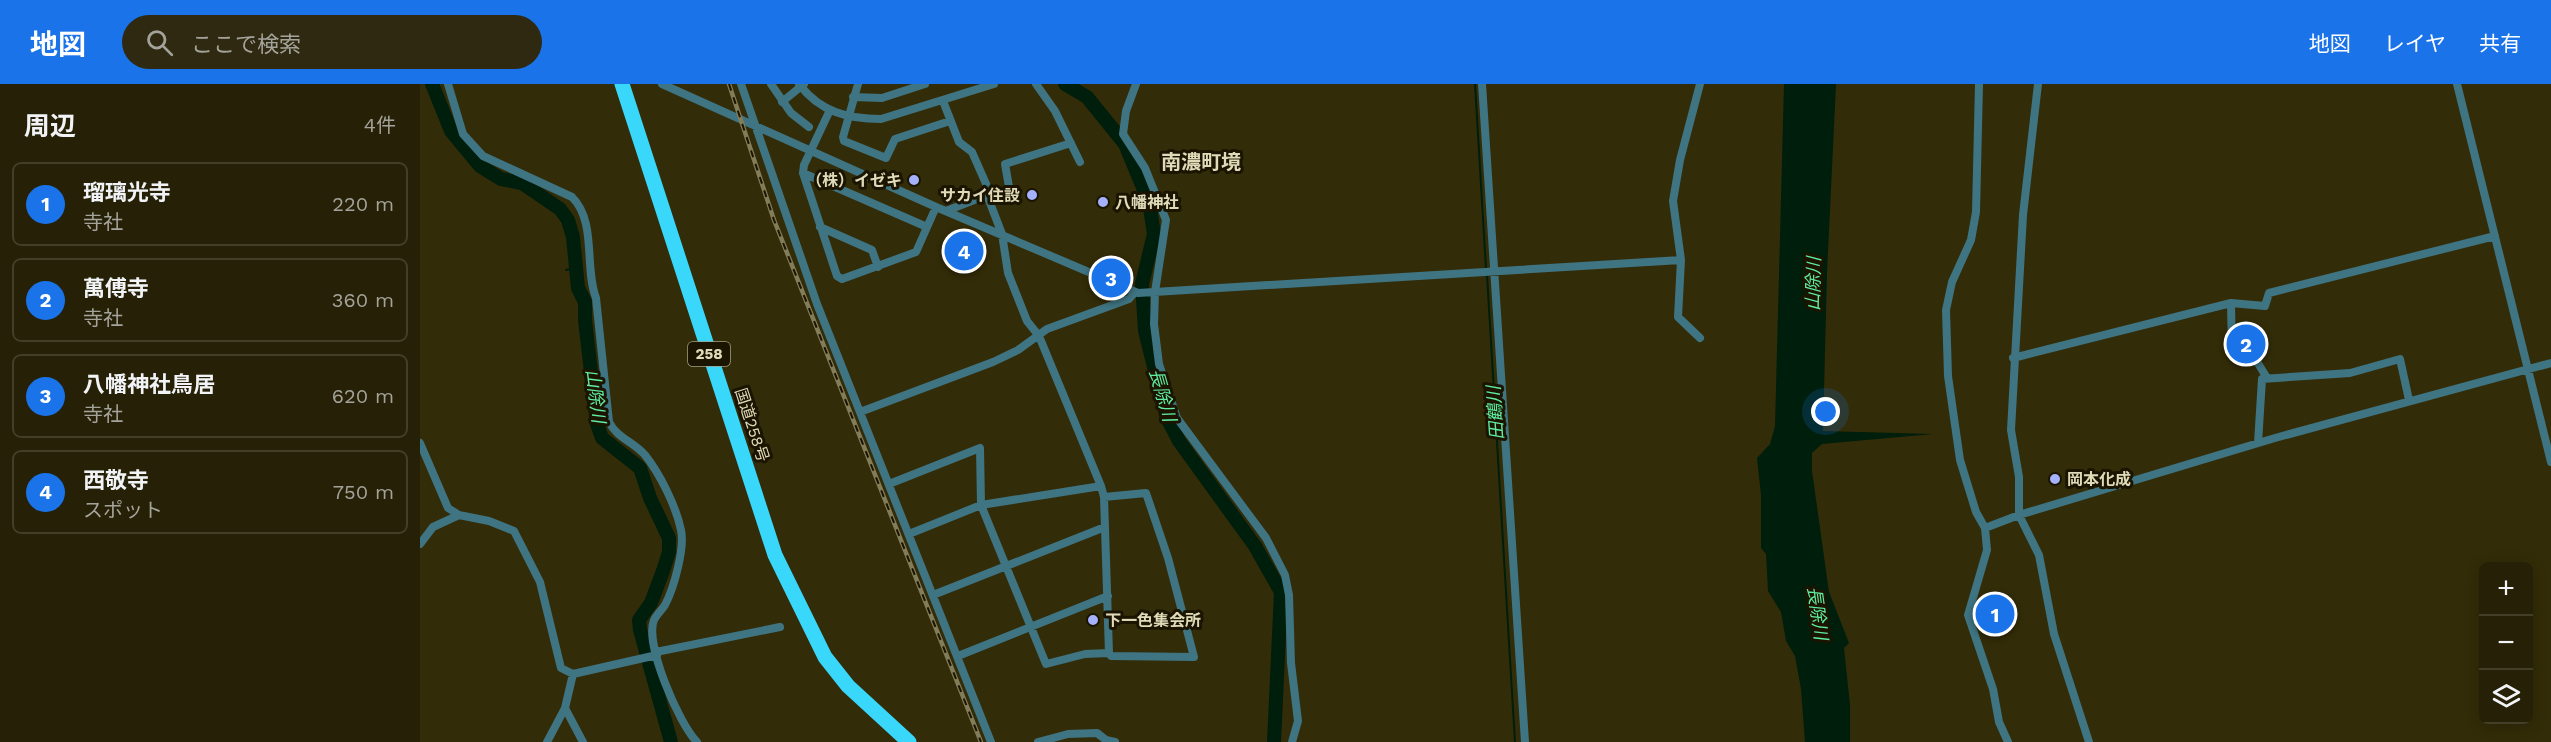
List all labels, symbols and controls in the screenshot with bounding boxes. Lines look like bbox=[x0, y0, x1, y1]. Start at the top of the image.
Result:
search box bbox=[122, 15, 542, 69]
icon: search bbox=[143, 26, 176, 59]
text: 地図 bbox=[30, 28, 86, 61]
text: 地図 bbox=[2309, 31, 2351, 56]
text: レイヤ bbox=[2384, 31, 2446, 56]
text: 共有 bbox=[2479, 31, 2521, 56]
text: ここで検索 bbox=[191, 32, 301, 57]
text: 周辺 bbox=[24, 111, 76, 141]
text: 4件 bbox=[364, 113, 396, 137]
district label: 南濃町境 bbox=[1161, 150, 1241, 174]
place label: （株）イゼキ bbox=[806, 171, 902, 190]
marker: （株）イゼキ bbox=[907, 173, 921, 187]
text: 瑠璃光寺 bbox=[83, 180, 171, 205]
place label: サカイ住設 bbox=[940, 186, 1020, 205]
marker: サカイ住設 bbox=[1025, 188, 1039, 202]
text: 1 bbox=[41, 192, 50, 216]
text: 220 m bbox=[332, 192, 394, 216]
place label: 八幡神社 bbox=[1115, 193, 1179, 212]
marker: 八幡神社 bbox=[1096, 195, 1110, 209]
text: 寺社 bbox=[83, 210, 123, 234]
pin: 4 bbox=[944, 228, 984, 274]
water label: 山除川 bbox=[1802, 255, 1824, 311]
pin: 3 bbox=[1092, 256, 1130, 300]
text: 萬傅寺 bbox=[83, 276, 149, 301]
text: 2 bbox=[40, 288, 51, 312]
text: 360 m bbox=[332, 288, 394, 312]
text: 寺社 bbox=[83, 306, 123, 330]
pin: 2 bbox=[2226, 322, 2266, 366]
road number: 258 bbox=[688, 342, 730, 366]
water label: 長除川 bbox=[1145, 366, 1181, 426]
water label: 山除川 bbox=[582, 368, 610, 426]
text: 八幡神社鳥居 bbox=[83, 372, 215, 397]
water label: 田鶴川 bbox=[1483, 383, 1507, 441]
text: 3 bbox=[40, 384, 51, 408]
text: 620 m bbox=[332, 384, 394, 408]
street label: 国道258号 bbox=[731, 386, 773, 464]
your location bbox=[1811, 397, 1840, 426]
text: 寺社 bbox=[83, 402, 123, 426]
text: 西敬寺 bbox=[83, 468, 149, 493]
place label: 岡本化成 bbox=[2067, 470, 2131, 489]
marker: 岡本化成 bbox=[2048, 472, 2062, 486]
text: 4 bbox=[39, 480, 52, 504]
text: 750 m bbox=[333, 480, 394, 504]
text: スポット bbox=[83, 498, 163, 522]
map controls bbox=[2479, 562, 2533, 724]
button: + bbox=[2479, 562, 2533, 616]
water label: 長除川 bbox=[1804, 585, 1832, 643]
pin: 1 bbox=[1976, 592, 2014, 636]
place label: 下一色集会所 bbox=[1105, 611, 1201, 630]
marker: 下一色集会所 bbox=[1086, 613, 1100, 627]
button: − bbox=[2479, 616, 2533, 670]
button: layers bbox=[2479, 670, 2533, 724]

